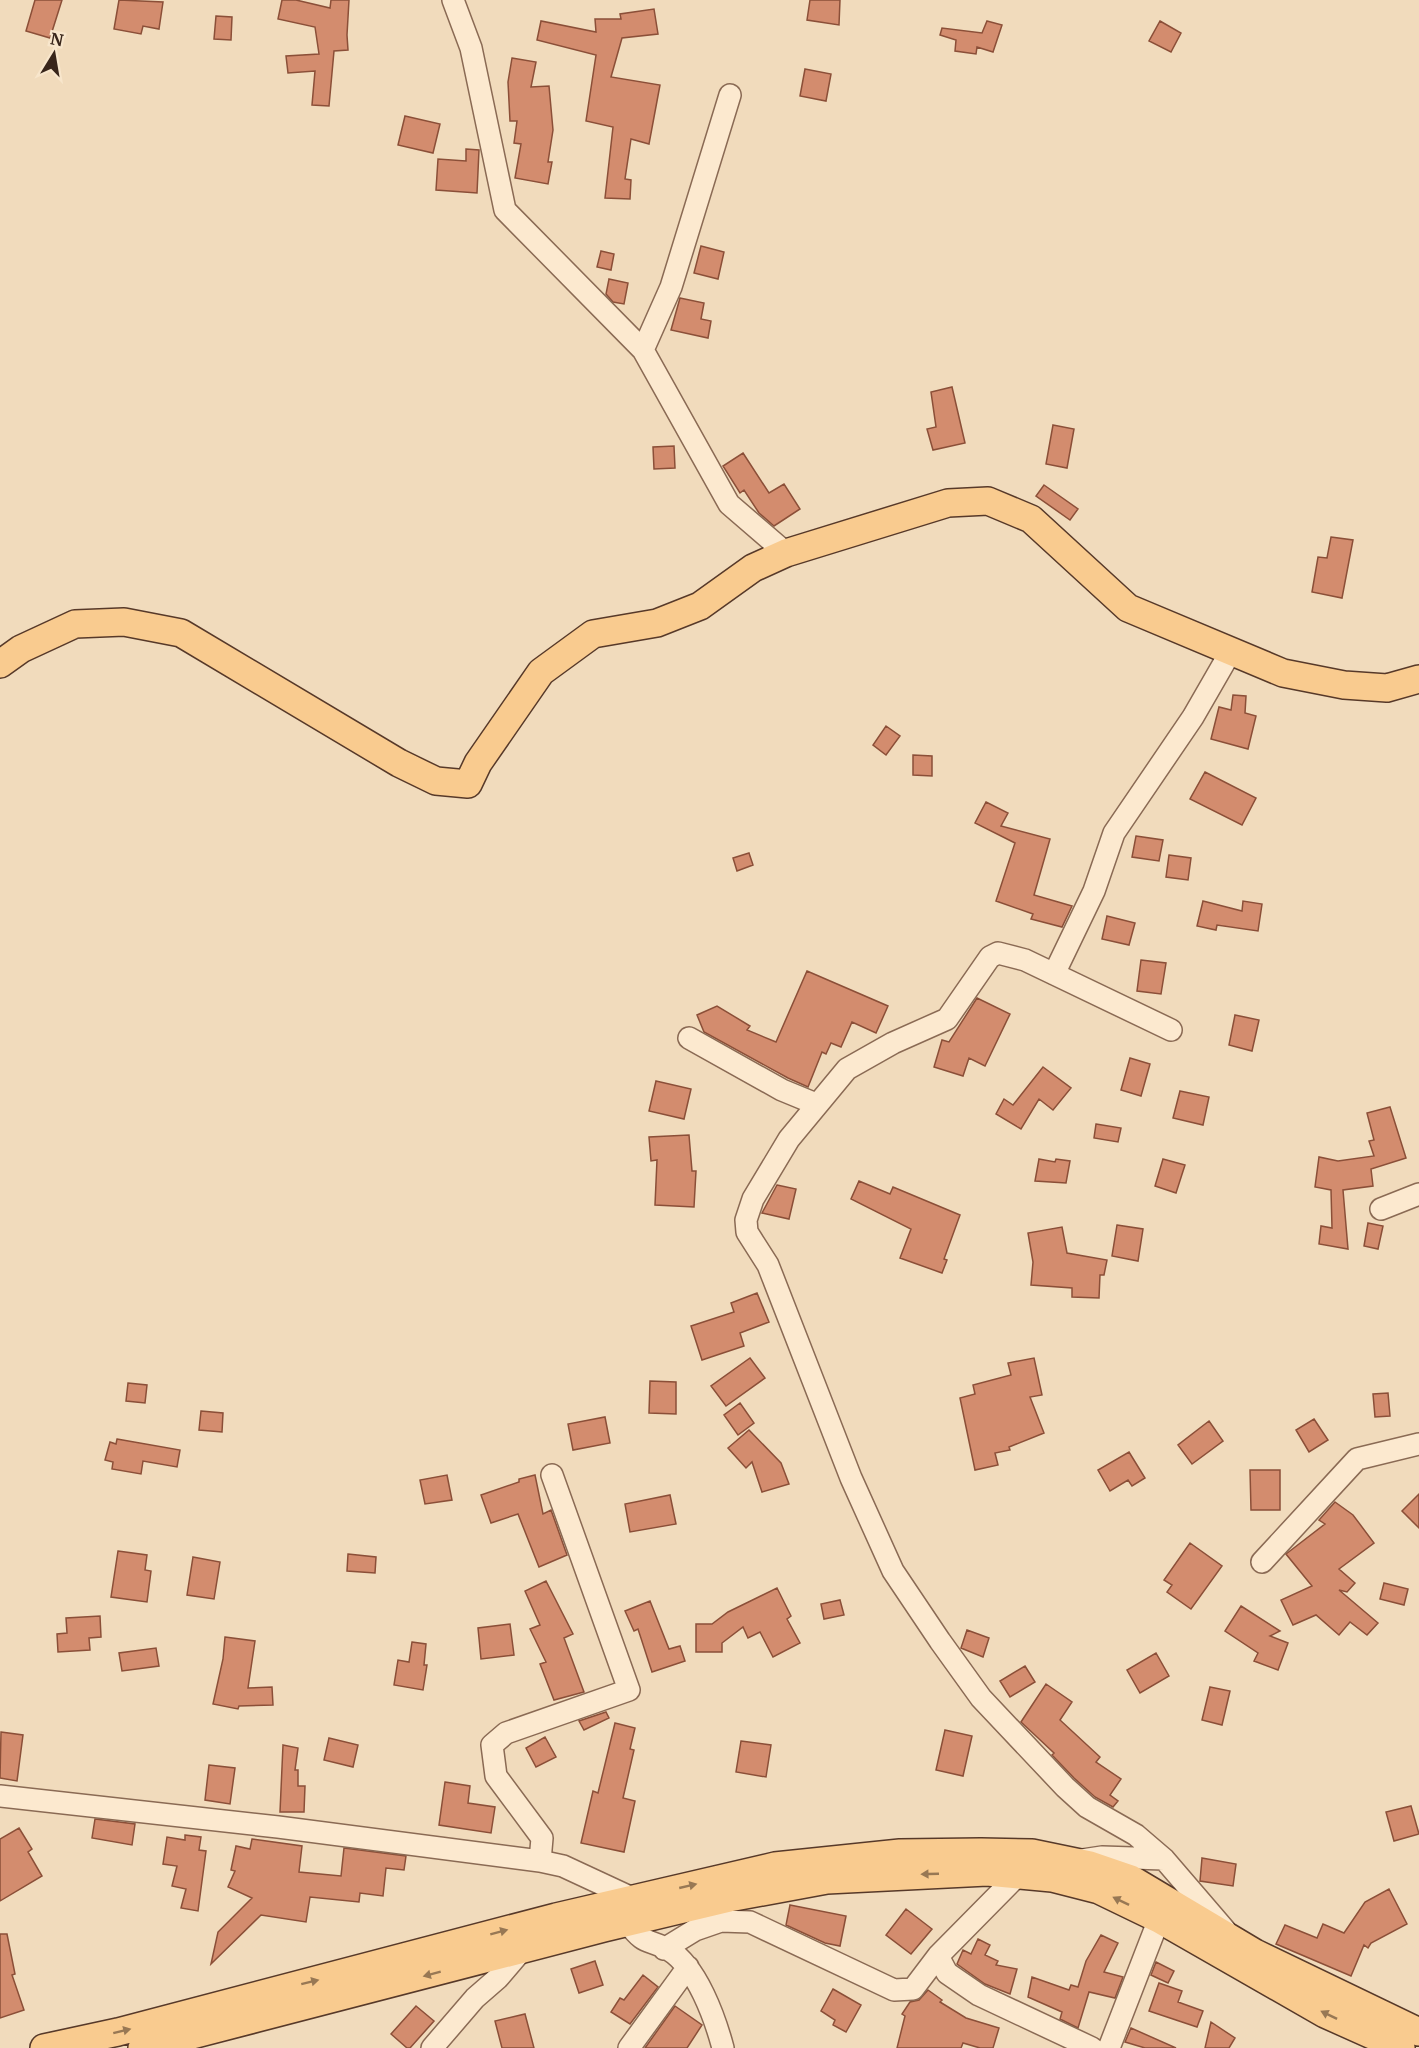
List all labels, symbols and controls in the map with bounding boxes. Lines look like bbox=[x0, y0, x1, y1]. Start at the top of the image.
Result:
north arrow bbox=[24, 24, 84, 84]
text: N bbox=[49, 28, 65, 50]
one-way arrow bbox=[921, 1870, 940, 1879]
one-way arrow bbox=[679, 1881, 698, 1891]
one-way arrow bbox=[1112, 1896, 1129, 1905]
one-way arrow bbox=[490, 1927, 508, 1937]
one-way arrow bbox=[422, 1970, 440, 1979]
one-way arrow bbox=[301, 1977, 320, 1987]
one-way arrow bbox=[1320, 2010, 1337, 2019]
one-way arrow bbox=[112, 2025, 131, 2035]

